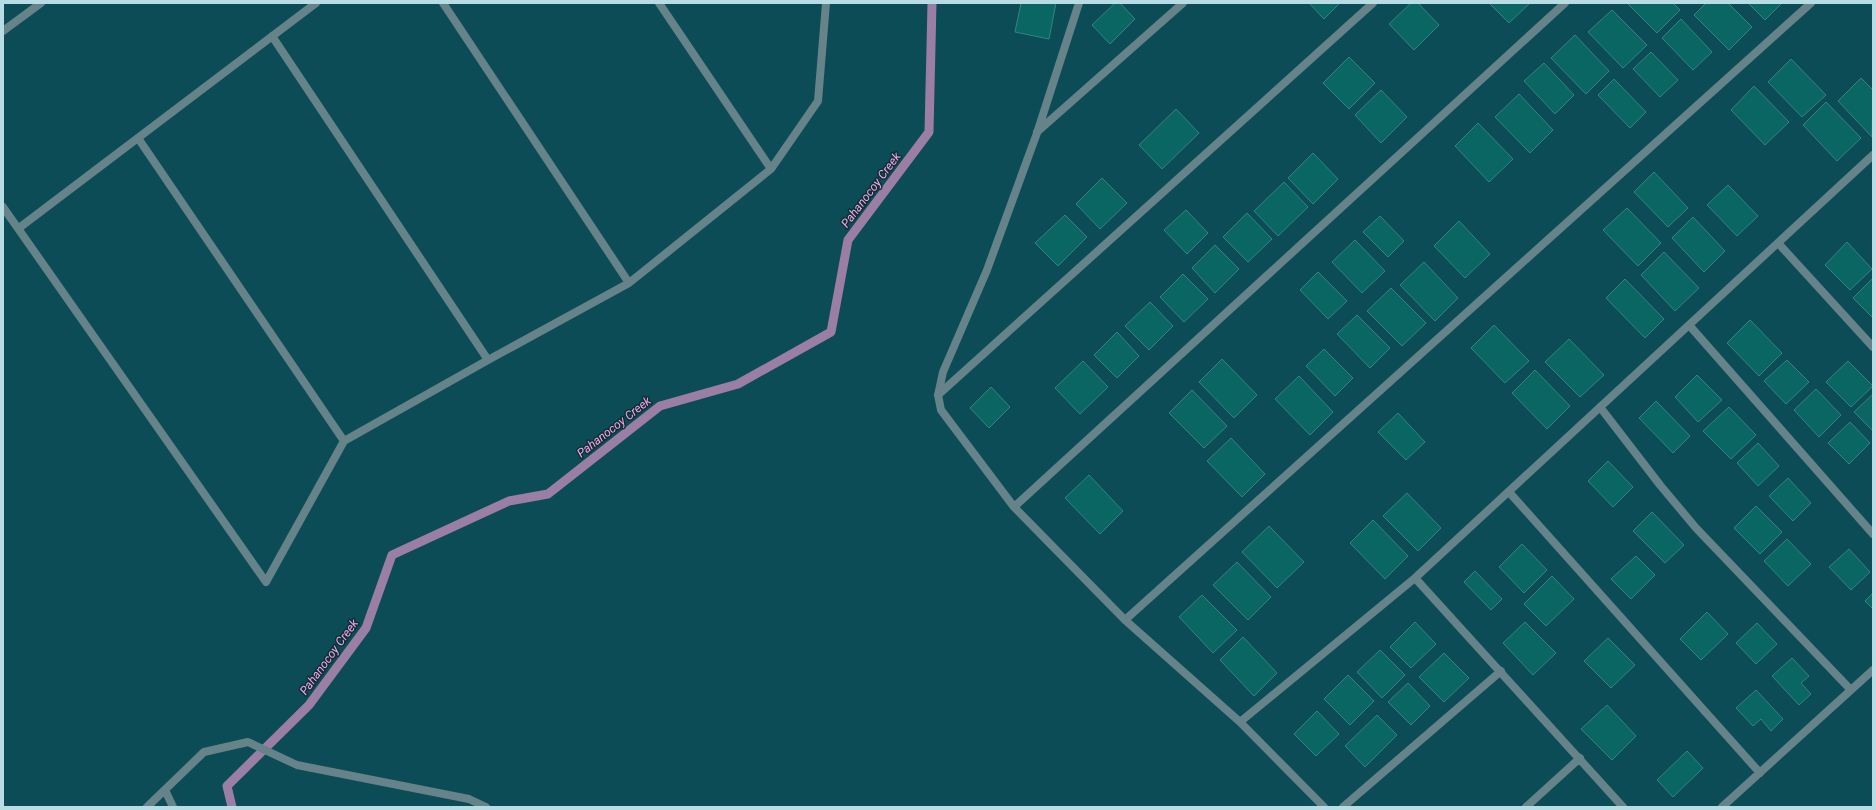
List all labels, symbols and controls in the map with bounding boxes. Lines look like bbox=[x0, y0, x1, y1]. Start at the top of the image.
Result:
water label: Pahanocoy Creek bbox=[838, 149, 904, 230]
water label: Pahanocoy Creek bbox=[574, 393, 655, 460]
water label: Pahanocoy Creek bbox=[297, 616, 362, 698]

